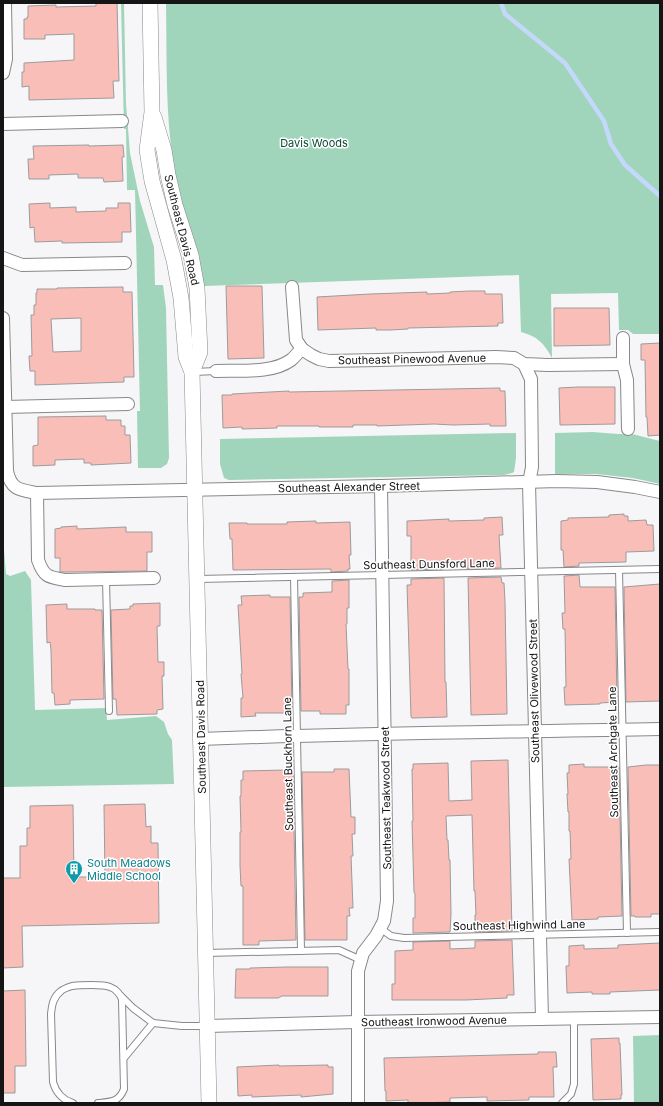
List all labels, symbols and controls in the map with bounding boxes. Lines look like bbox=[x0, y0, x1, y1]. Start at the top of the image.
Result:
park label: Davis Woods bbox=[280, 136, 348, 150]
street label: Southeast Davis Road bbox=[161, 173, 203, 287]
street label: Southeast Pinewood Avenue bbox=[338, 351, 486, 367]
street label: Southeast Alexander Street bbox=[278, 479, 420, 495]
street label: Southeast Dunsford Lane bbox=[363, 556, 495, 572]
street label: Southeast Olivewood Street bbox=[526, 618, 542, 763]
street label: Southeast Davis Road bbox=[193, 680, 209, 794]
street label: Southeast Archgate Lane bbox=[605, 686, 621, 818]
street label: Southeast Buckhorn Lane bbox=[280, 697, 296, 831]
street label: Southeast Teakwood Street bbox=[378, 726, 394, 870]
place label: South Meadows Middle School bbox=[87, 856, 171, 883]
building icon: South Meadows Middle School bbox=[64, 859, 84, 884]
street label: Southeast Highwind Lane bbox=[452, 917, 586, 933]
street label: Southeast Ironwood Avenue bbox=[361, 1013, 507, 1029]

